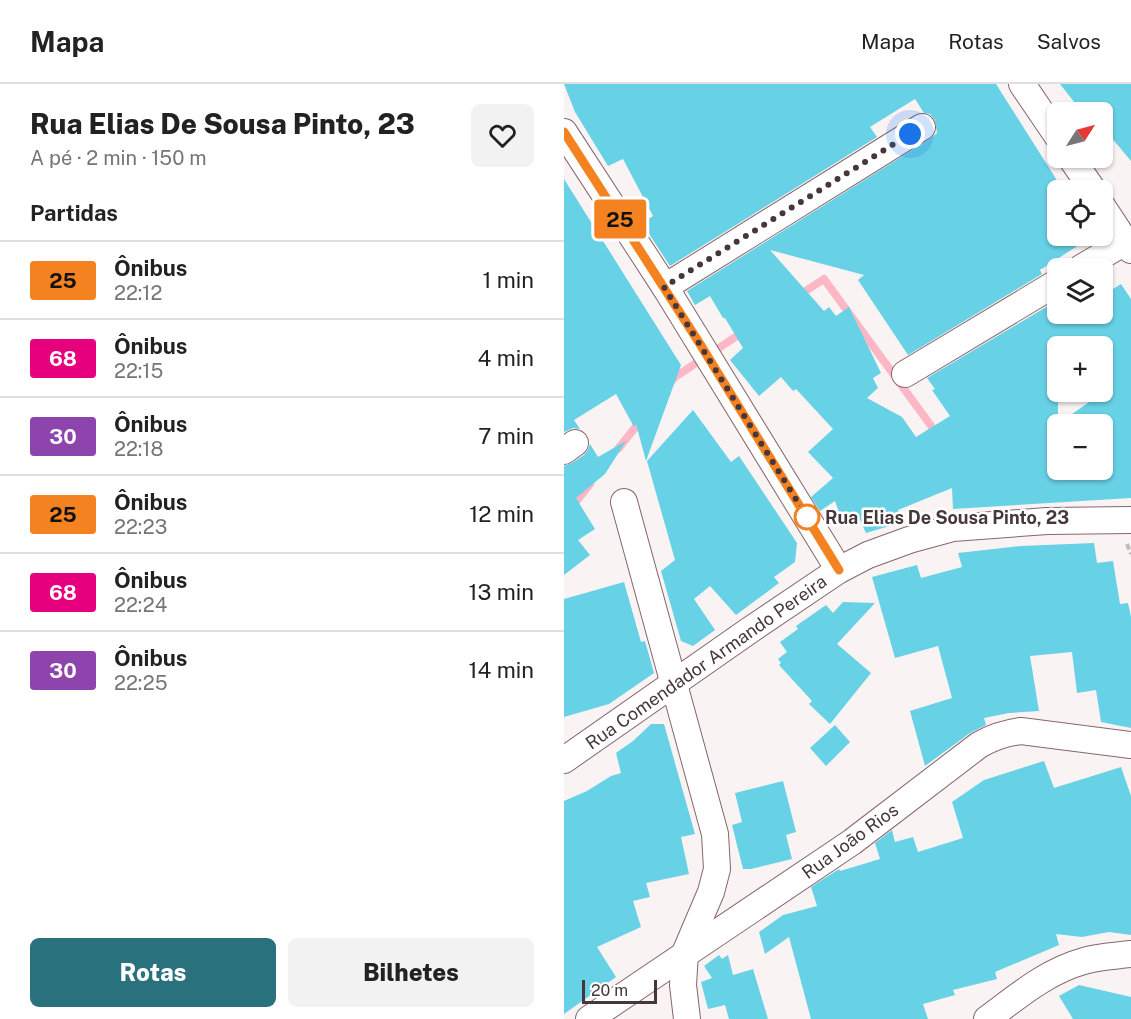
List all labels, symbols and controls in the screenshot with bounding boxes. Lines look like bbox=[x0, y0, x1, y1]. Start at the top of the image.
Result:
text: Mapa bbox=[30, 25, 104, 58]
text: Mapa bbox=[861, 29, 915, 54]
text: Rotas bbox=[948, 29, 1004, 54]
text: Salvos bbox=[1037, 29, 1101, 54]
north arrow bbox=[1047, 102, 1113, 168]
map controls bbox=[1047, 102, 1113, 480]
button: heart bbox=[471, 104, 534, 167]
text: Rua Elias De Sousa Pinto, 23 bbox=[30, 107, 415, 140]
your location bbox=[895, 119, 925, 149]
text: A pé · 2 min · 150 m bbox=[30, 146, 207, 170]
button: locate bbox=[1047, 180, 1113, 246]
text: Partidas bbox=[30, 200, 118, 226]
line badge: 25 bbox=[593, 200, 647, 238]
text: 25 bbox=[606, 207, 634, 232]
text: Ônibus bbox=[114, 255, 187, 281]
button: layers bbox=[1047, 258, 1113, 324]
text: 1 min bbox=[482, 267, 534, 293]
text: 25 bbox=[49, 268, 77, 293]
text: 22:12 bbox=[114, 281, 162, 305]
text: Ônibus bbox=[114, 333, 187, 359]
button: + bbox=[1047, 336, 1113, 402]
text: 4 min bbox=[478, 345, 534, 371]
text: 68 bbox=[49, 346, 77, 371]
text: 22:15 bbox=[114, 359, 163, 383]
text: Ônibus bbox=[114, 411, 187, 437]
button: − bbox=[1047, 414, 1113, 480]
text: 7 min bbox=[478, 423, 534, 449]
text: 30 bbox=[49, 424, 77, 449]
text: 22:18 bbox=[114, 437, 163, 461]
text: Ônibus bbox=[114, 489, 187, 515]
text: 12 min bbox=[469, 501, 534, 527]
text: 25 bbox=[49, 502, 77, 527]
marker: Rua Elias De Sousa Pinto, 23 bbox=[794, 504, 820, 530]
place label: Rua Elias De Sousa Pinto, 23 bbox=[825, 507, 1069, 528]
text: 22:23 bbox=[114, 515, 167, 539]
text: Ônibus bbox=[114, 567, 187, 593]
street label: Rua Comendador Armando Pereira bbox=[582, 570, 830, 754]
text: 13 min bbox=[469, 579, 534, 605]
text: 68 bbox=[49, 580, 77, 605]
text: 22:24 bbox=[114, 593, 167, 617]
text: Ônibus bbox=[114, 645, 187, 671]
text: 14 min bbox=[469, 657, 534, 683]
text: 30 bbox=[49, 658, 77, 683]
text: 22:25 bbox=[114, 671, 167, 695]
street label: Rua João Rios bbox=[798, 799, 902, 883]
button: Rotas bbox=[30, 938, 276, 1007]
button: Bilhetes bbox=[288, 938, 534, 1007]
scale bar bbox=[582, 977, 657, 1004]
text: 20 m bbox=[591, 981, 628, 1000]

